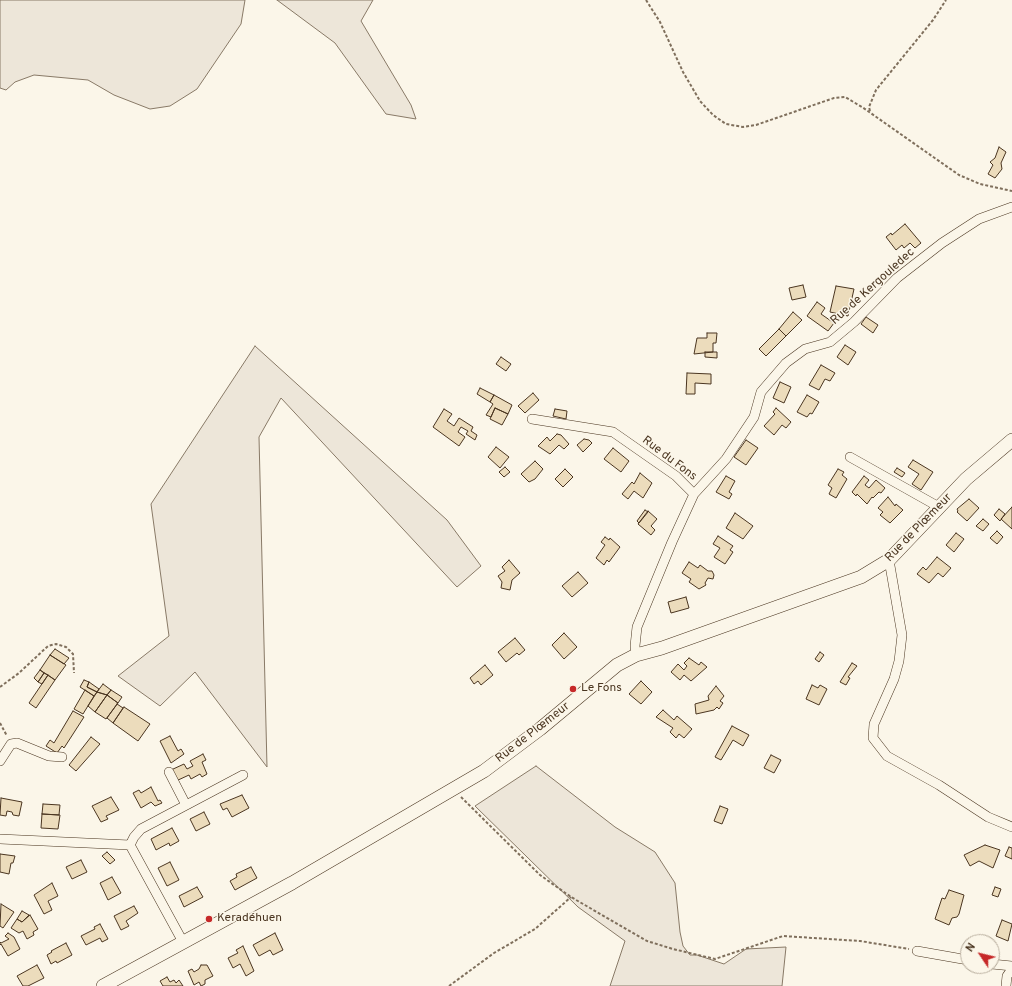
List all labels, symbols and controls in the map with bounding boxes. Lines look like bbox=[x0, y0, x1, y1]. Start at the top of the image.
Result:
street label: Rue de Kergouledec bbox=[828, 246, 918, 328]
street label: Rue du Fons bbox=[639, 434, 699, 484]
street label: Rue de Plœmeur bbox=[883, 491, 955, 565]
place label: Le Fons bbox=[581, 682, 622, 696]
marker: Le Fons bbox=[568, 684, 578, 694]
street label: Rue de Plœmeur bbox=[493, 700, 573, 766]
place label: Keradéhuen bbox=[217, 912, 282, 926]
marker: Keradéhuen bbox=[204, 914, 214, 924]
north arrow bbox=[960, 934, 1000, 974]
text: N bbox=[963, 940, 979, 955]

